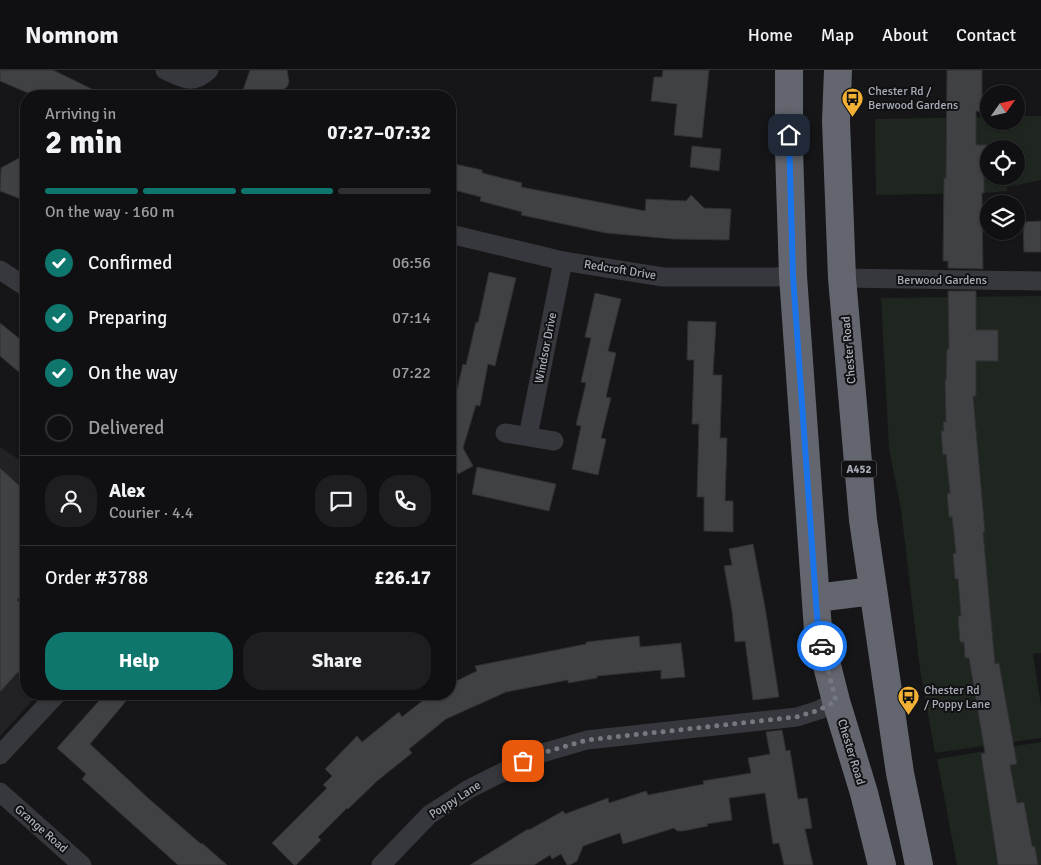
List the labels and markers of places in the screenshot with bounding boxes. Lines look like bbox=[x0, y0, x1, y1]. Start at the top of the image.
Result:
place label: Chester Rd / Berwood Gardens bbox=[868, 84, 958, 113]
bus stop icon: Chester Rd / Berwood Gardens bbox=[840, 86, 864, 117]
pin bbox=[768, 114, 810, 156]
place label: Chester Rd / Poppy Lane bbox=[924, 683, 990, 712]
bus stop icon: Chester Rd / Poppy Lane bbox=[896, 685, 920, 716]
pin bbox=[502, 740, 544, 782]

